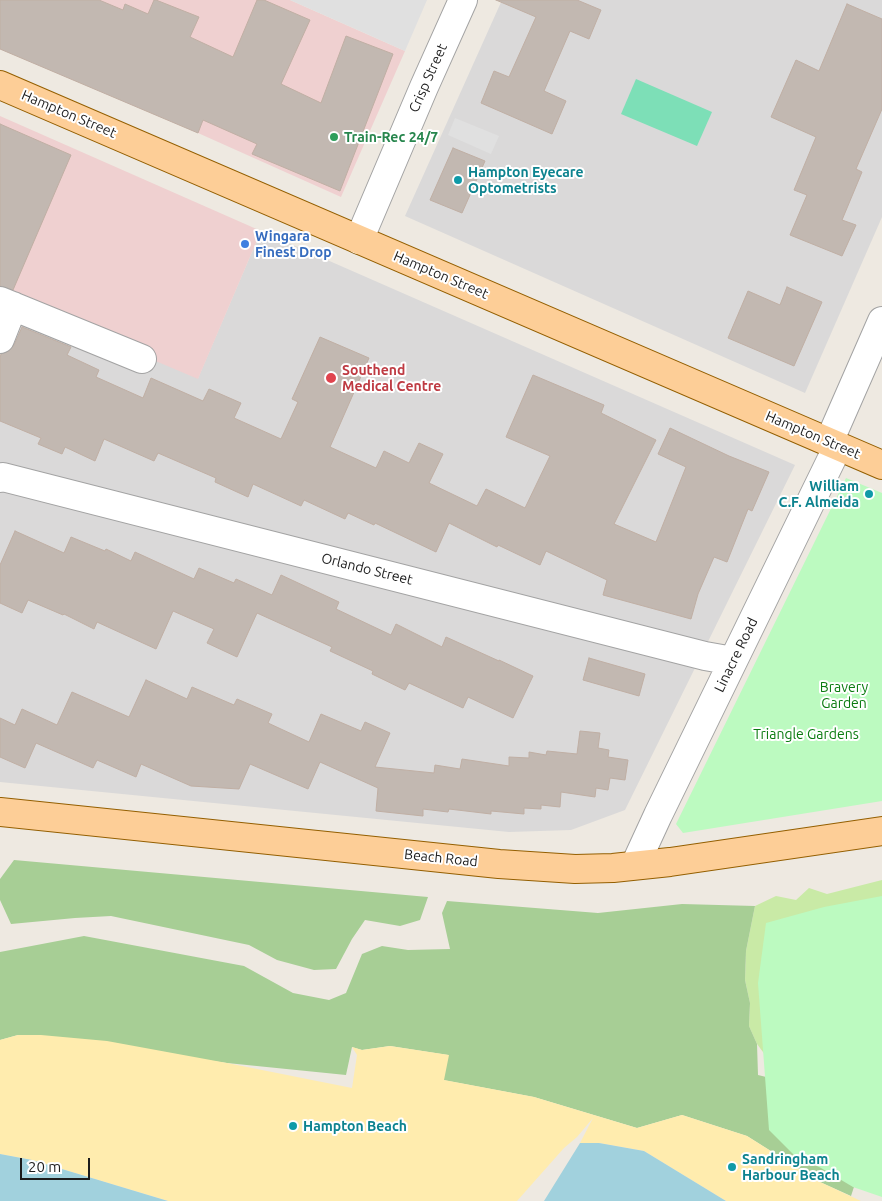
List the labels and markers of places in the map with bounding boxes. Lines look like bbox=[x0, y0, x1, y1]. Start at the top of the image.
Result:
place label: Train-Rec 24/7 bbox=[344, 129, 438, 145]
marker: Train-Rec 24/7 bbox=[328, 131, 340, 143]
place label: Hampton Eyecare Optometrists bbox=[468, 164, 584, 196]
marker: Hampton Eyecare Optometrists bbox=[452, 174, 464, 186]
place label: Wingara Finest Drop bbox=[255, 228, 332, 260]
marker: Wingara Finest Drop bbox=[239, 238, 251, 250]
place label: Southend Medical Centre bbox=[342, 362, 441, 394]
marker: Southend Medical Centre bbox=[324, 371, 338, 385]
place label: William C.F. Almeida bbox=[778, 478, 859, 511]
marker: William C.F. Almeida bbox=[863, 488, 875, 500]
place label: Hampton Beach bbox=[303, 1118, 407, 1134]
marker: Hampton Beach bbox=[287, 1120, 299, 1132]
place label: Sandringham Harbour Beach bbox=[742, 1151, 840, 1184]
marker: Sandringham Harbour Beach bbox=[726, 1161, 738, 1173]

